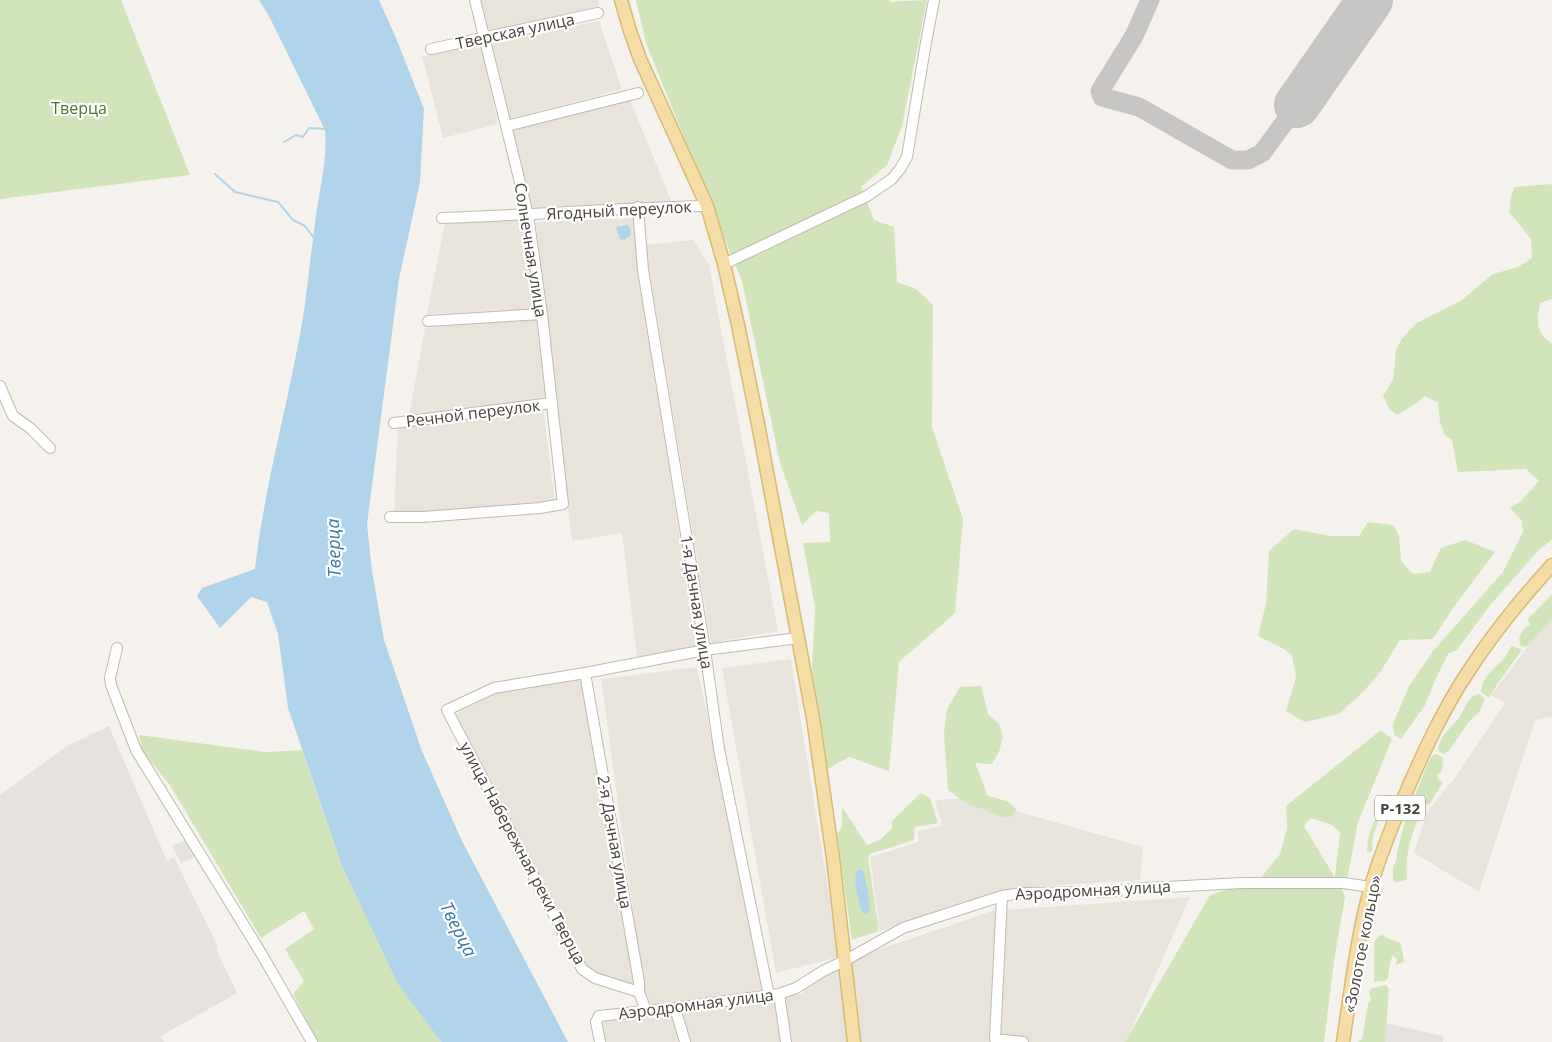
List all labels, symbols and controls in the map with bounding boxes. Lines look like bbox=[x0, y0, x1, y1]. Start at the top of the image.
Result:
street label: Тверская улица bbox=[454, 8, 576, 54]
park label: Тверца bbox=[51, 97, 107, 119]
street label: Солнечная улица bbox=[510, 181, 552, 319]
street label: Ягодный переулок bbox=[546, 195, 693, 225]
street label: Речной переулок bbox=[405, 394, 542, 432]
water label: Тверца bbox=[320, 518, 346, 578]
street label: 1-я Дачная улица bbox=[676, 534, 718, 670]
street label: улица Набережная реки Тверца bbox=[456, 738, 590, 968]
street label: 2-я Дачная улица bbox=[592, 774, 638, 910]
road number: Р-132 bbox=[1375, 796, 1425, 820]
street label: «Золотое кольцо» bbox=[1338, 873, 1386, 1015]
street label: Аэродромная улица bbox=[1014, 875, 1172, 905]
water label: Тверца bbox=[436, 898, 482, 960]
street label: Аэродромная улица bbox=[617, 984, 775, 1024]

